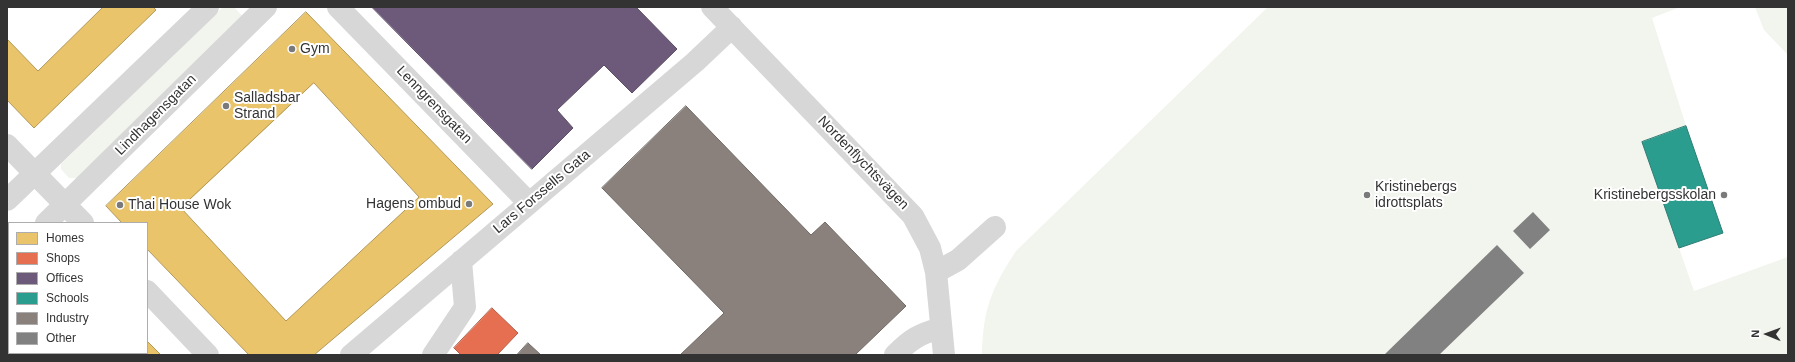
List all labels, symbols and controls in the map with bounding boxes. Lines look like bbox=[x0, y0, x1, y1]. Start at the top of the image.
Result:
place label: Gym bbox=[300, 41, 330, 57]
marker: Gym bbox=[287, 44, 297, 54]
street label: Lenngrensgatan bbox=[393, 63, 475, 147]
street label: Lindhagensgatan bbox=[112, 71, 200, 159]
place label: Salladsbar Strand bbox=[234, 90, 300, 122]
marker: Salladsbar Strand bbox=[221, 101, 231, 111]
street label: Nordenflychtsvägen bbox=[814, 113, 912, 213]
street label: Lars Forssells Gata bbox=[490, 147, 594, 237]
place label: Kristinebergs idrottsplats bbox=[1375, 179, 1457, 212]
place label: Kristinebergsskolan bbox=[1594, 187, 1716, 203]
marker: Kristinebergs idrottsplats bbox=[1362, 190, 1372, 200]
marker: Kristinebergsskolan bbox=[1719, 190, 1729, 200]
place label: Hagens ombud bbox=[366, 196, 461, 212]
place label: Thai House Wok bbox=[128, 197, 231, 213]
marker: Hagens ombud bbox=[464, 199, 474, 209]
marker: Thai House Wok bbox=[115, 200, 125, 210]
legend bbox=[8, 222, 148, 354]
text: Homes bbox=[46, 231, 84, 245]
text: Shops bbox=[46, 251, 80, 265]
text: Offices bbox=[46, 271, 83, 285]
text: Schools bbox=[46, 291, 89, 305]
text: Industry bbox=[46, 311, 89, 325]
north arrow bbox=[1747, 314, 1787, 354]
text: N bbox=[1749, 330, 1761, 338]
text: Other bbox=[46, 331, 76, 345]

